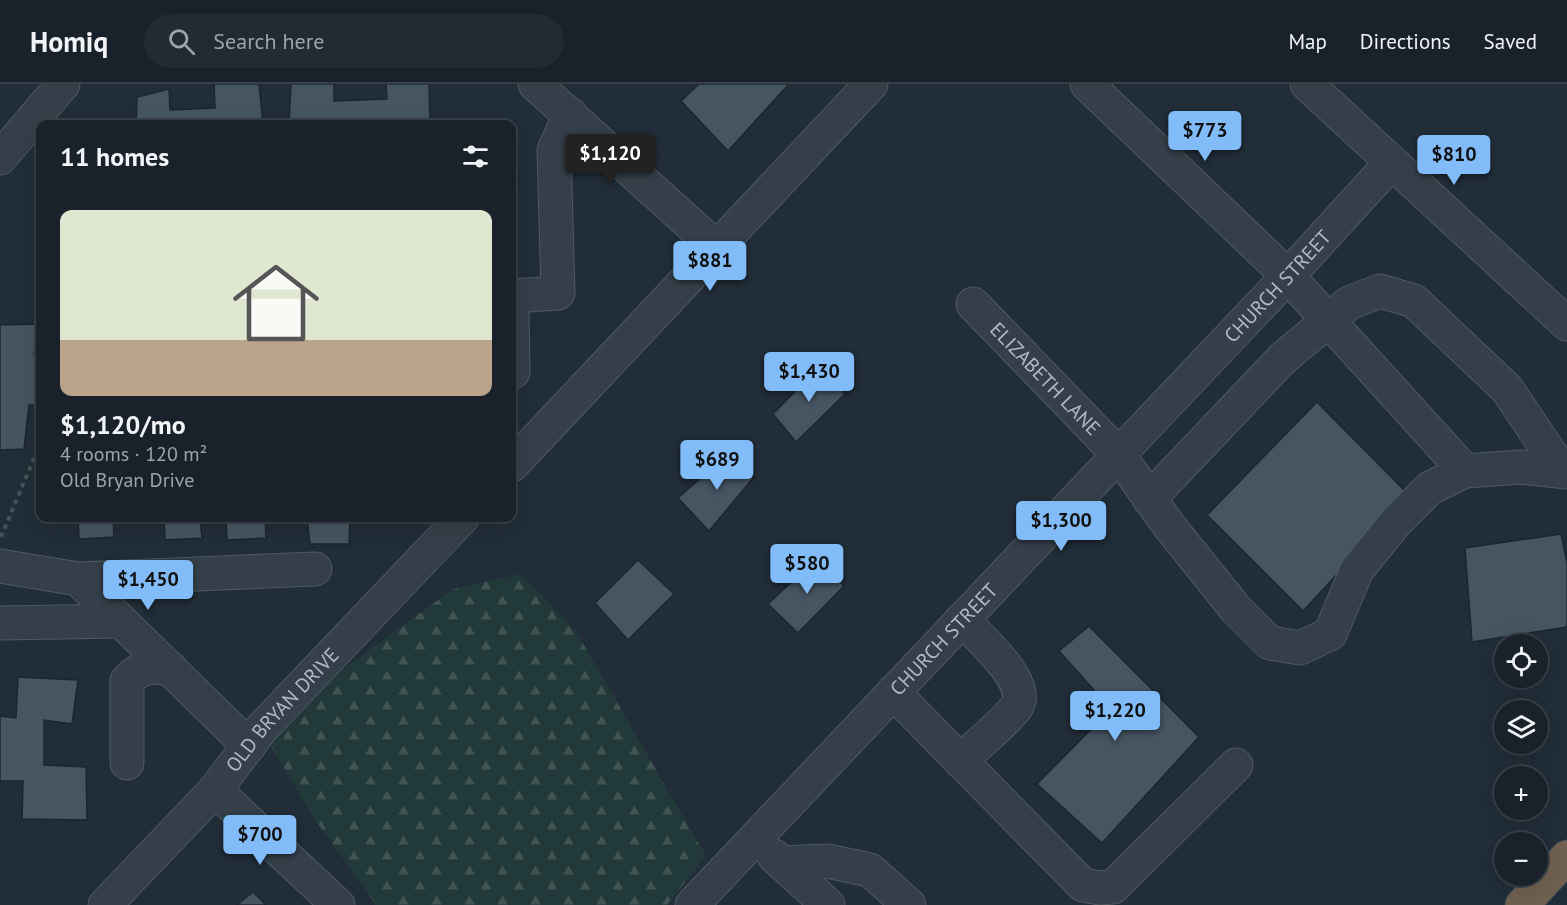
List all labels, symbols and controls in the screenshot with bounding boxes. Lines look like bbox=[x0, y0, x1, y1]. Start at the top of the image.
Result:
search box bbox=[144, 14, 564, 68]
text: Homiq bbox=[30, 23, 108, 60]
icon: search bbox=[165, 25, 198, 58]
text: Search here bbox=[213, 27, 324, 55]
text: Map bbox=[1288, 28, 1327, 55]
text: Directions bbox=[1360, 28, 1451, 55]
text: Saved bbox=[1484, 28, 1537, 55]
pin: $773 bbox=[1169, 111, 1241, 162]
text: $773 bbox=[1182, 117, 1228, 143]
pin: $1,120 bbox=[561, 134, 659, 185]
pin: $810 bbox=[1418, 135, 1490, 186]
text: 11 homes bbox=[60, 140, 169, 173]
icon: filters bbox=[459, 140, 492, 173]
text: $1,120 bbox=[579, 140, 641, 166]
text: $810 bbox=[1431, 141, 1477, 167]
street label: CHURCH STREET bbox=[1219, 224, 1337, 348]
pin: $881 bbox=[674, 241, 746, 292]
text: $881 bbox=[687, 247, 733, 273]
icon: home bbox=[222, 249, 330, 357]
street label: ELIZABETH LANE bbox=[985, 317, 1106, 441]
pin: $1,430 bbox=[760, 352, 858, 403]
text: $1,430 bbox=[778, 358, 840, 384]
text: $1,120/mo bbox=[60, 408, 186, 441]
pin: $689 bbox=[681, 440, 753, 491]
text: 4 rooms · 120 m² bbox=[60, 441, 207, 467]
text: $689 bbox=[694, 446, 740, 472]
text: Old Bryan Drive bbox=[60, 467, 194, 493]
pin: $1,300 bbox=[1012, 501, 1110, 552]
text: $1,300 bbox=[1030, 507, 1092, 533]
pin: $580 bbox=[771, 544, 843, 595]
text: $580 bbox=[784, 550, 830, 576]
pin: $1,450 bbox=[99, 560, 197, 611]
text: $1,450 bbox=[117, 566, 179, 592]
street label: CHURCH STREET bbox=[884, 578, 1003, 701]
map controls bbox=[1494, 634, 1548, 886]
button: locate bbox=[1494, 634, 1548, 688]
street label: OLD BRYAN DRIVE bbox=[220, 642, 345, 777]
pin: $1,220 bbox=[1066, 691, 1164, 742]
text: $1,220 bbox=[1084, 697, 1146, 723]
button: layers bbox=[1494, 700, 1548, 754]
button: + bbox=[1494, 766, 1548, 820]
pin: $700 bbox=[224, 815, 296, 866]
text: $700 bbox=[237, 821, 283, 847]
button: − bbox=[1494, 832, 1548, 886]

